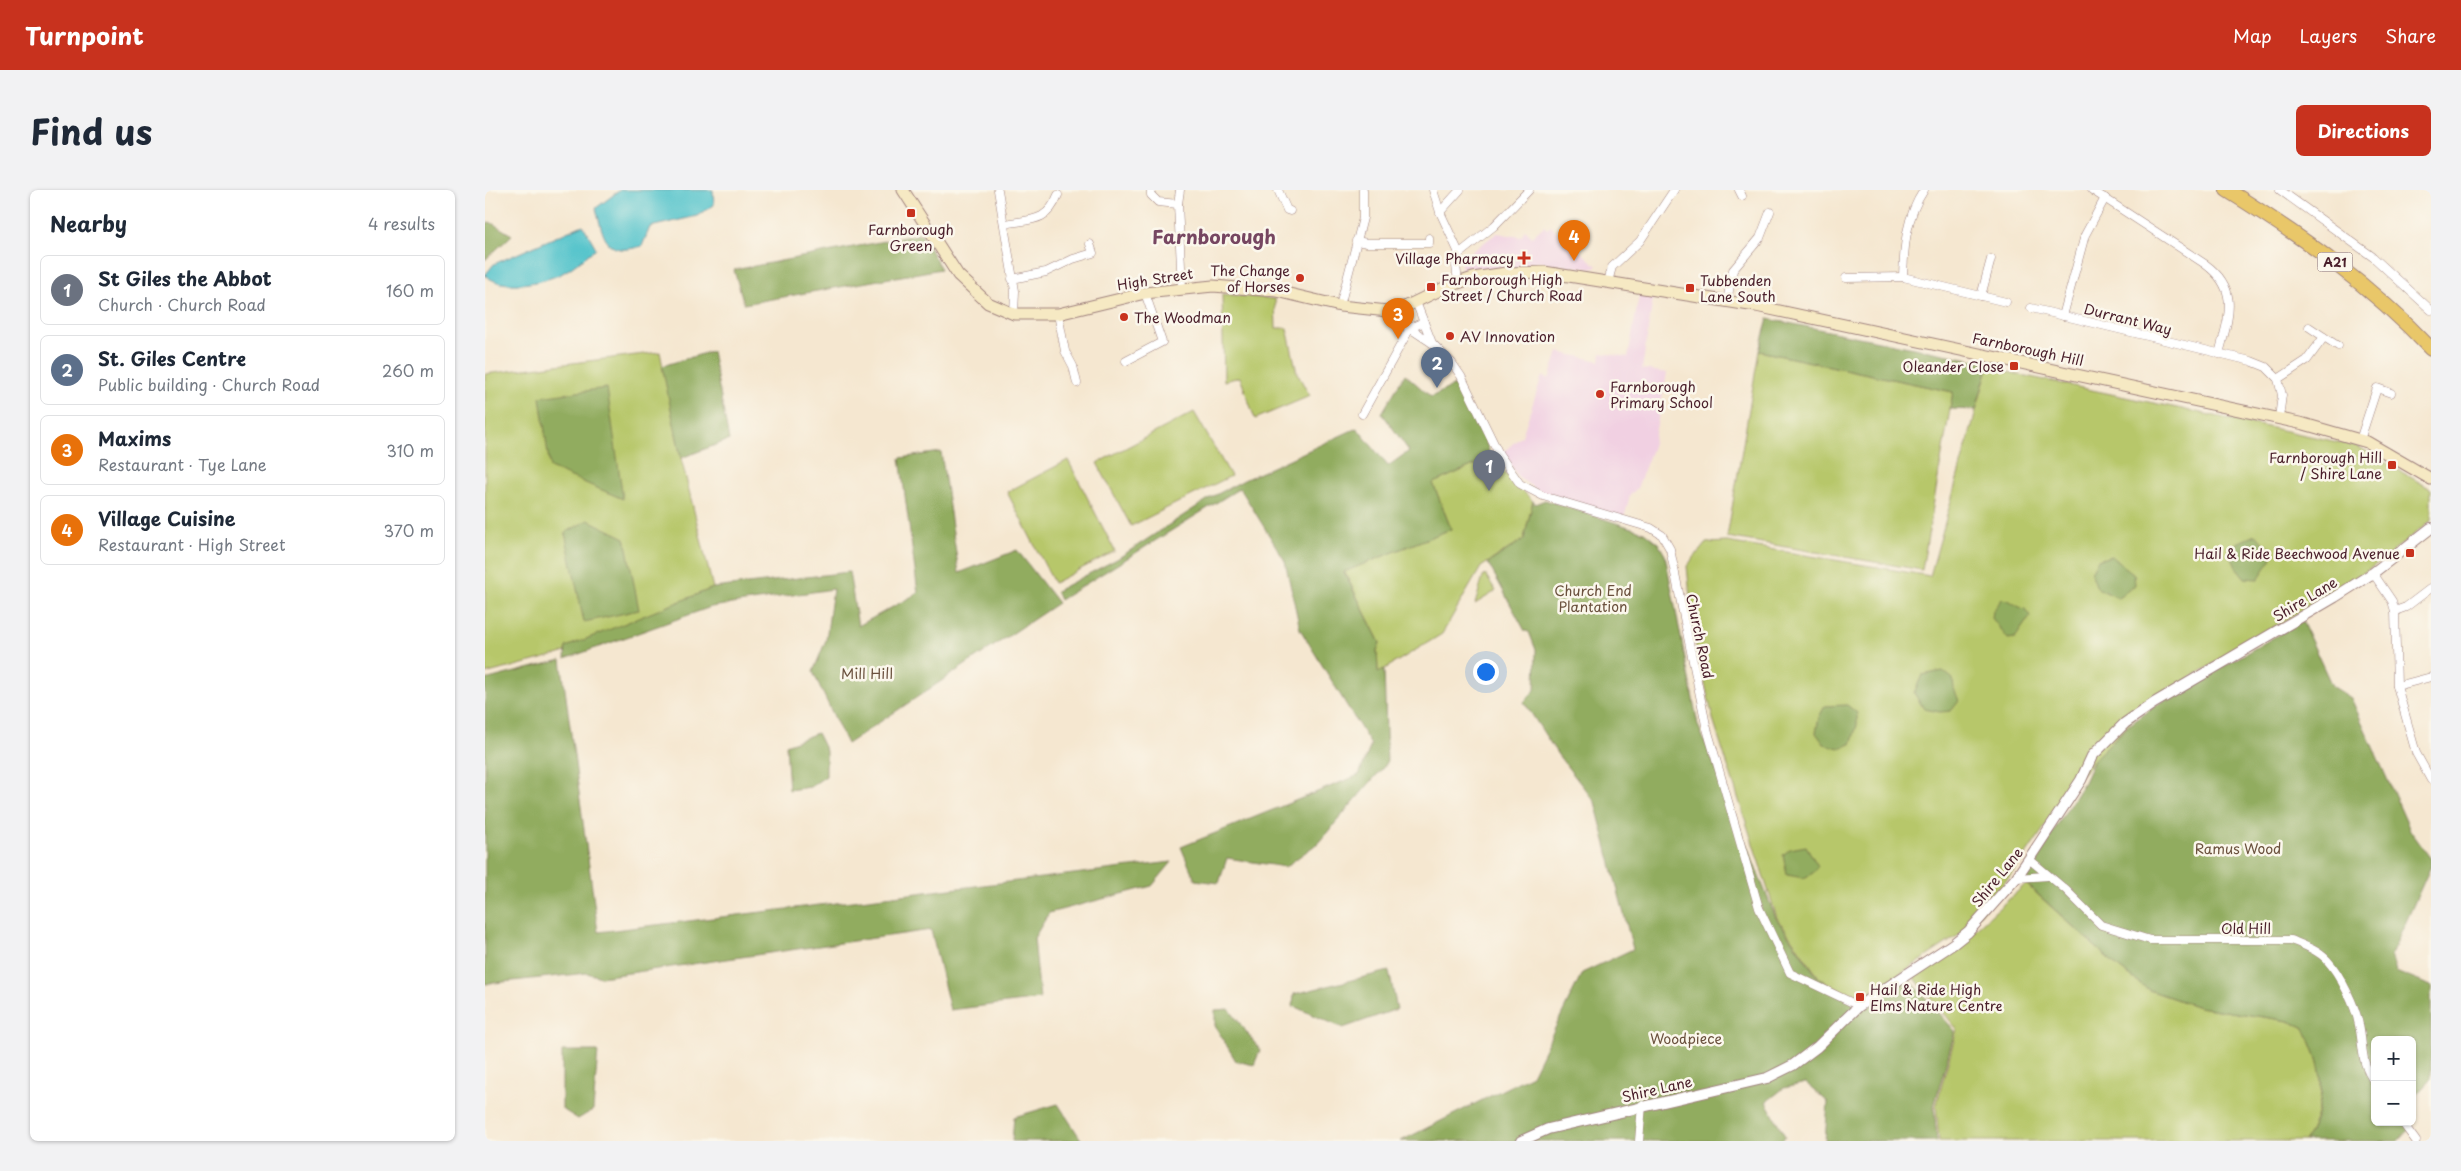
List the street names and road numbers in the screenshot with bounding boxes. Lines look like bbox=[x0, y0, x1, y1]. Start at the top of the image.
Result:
road number: A21 bbox=[2317, 252, 2353, 272]
street label: High Street bbox=[1116, 263, 1195, 295]
street label: Durrant Way bbox=[2082, 298, 2174, 340]
street label: Farnborough Hill bbox=[1971, 327, 2085, 371]
street label: Shire Lane bbox=[2269, 571, 2341, 626]
street label: Church Road bbox=[1681, 592, 1719, 680]
street label: Shire Lane bbox=[1966, 842, 2028, 912]
street label: Old Hill bbox=[2221, 918, 2271, 939]
street label: Shire Lane bbox=[1620, 1071, 1694, 1107]

